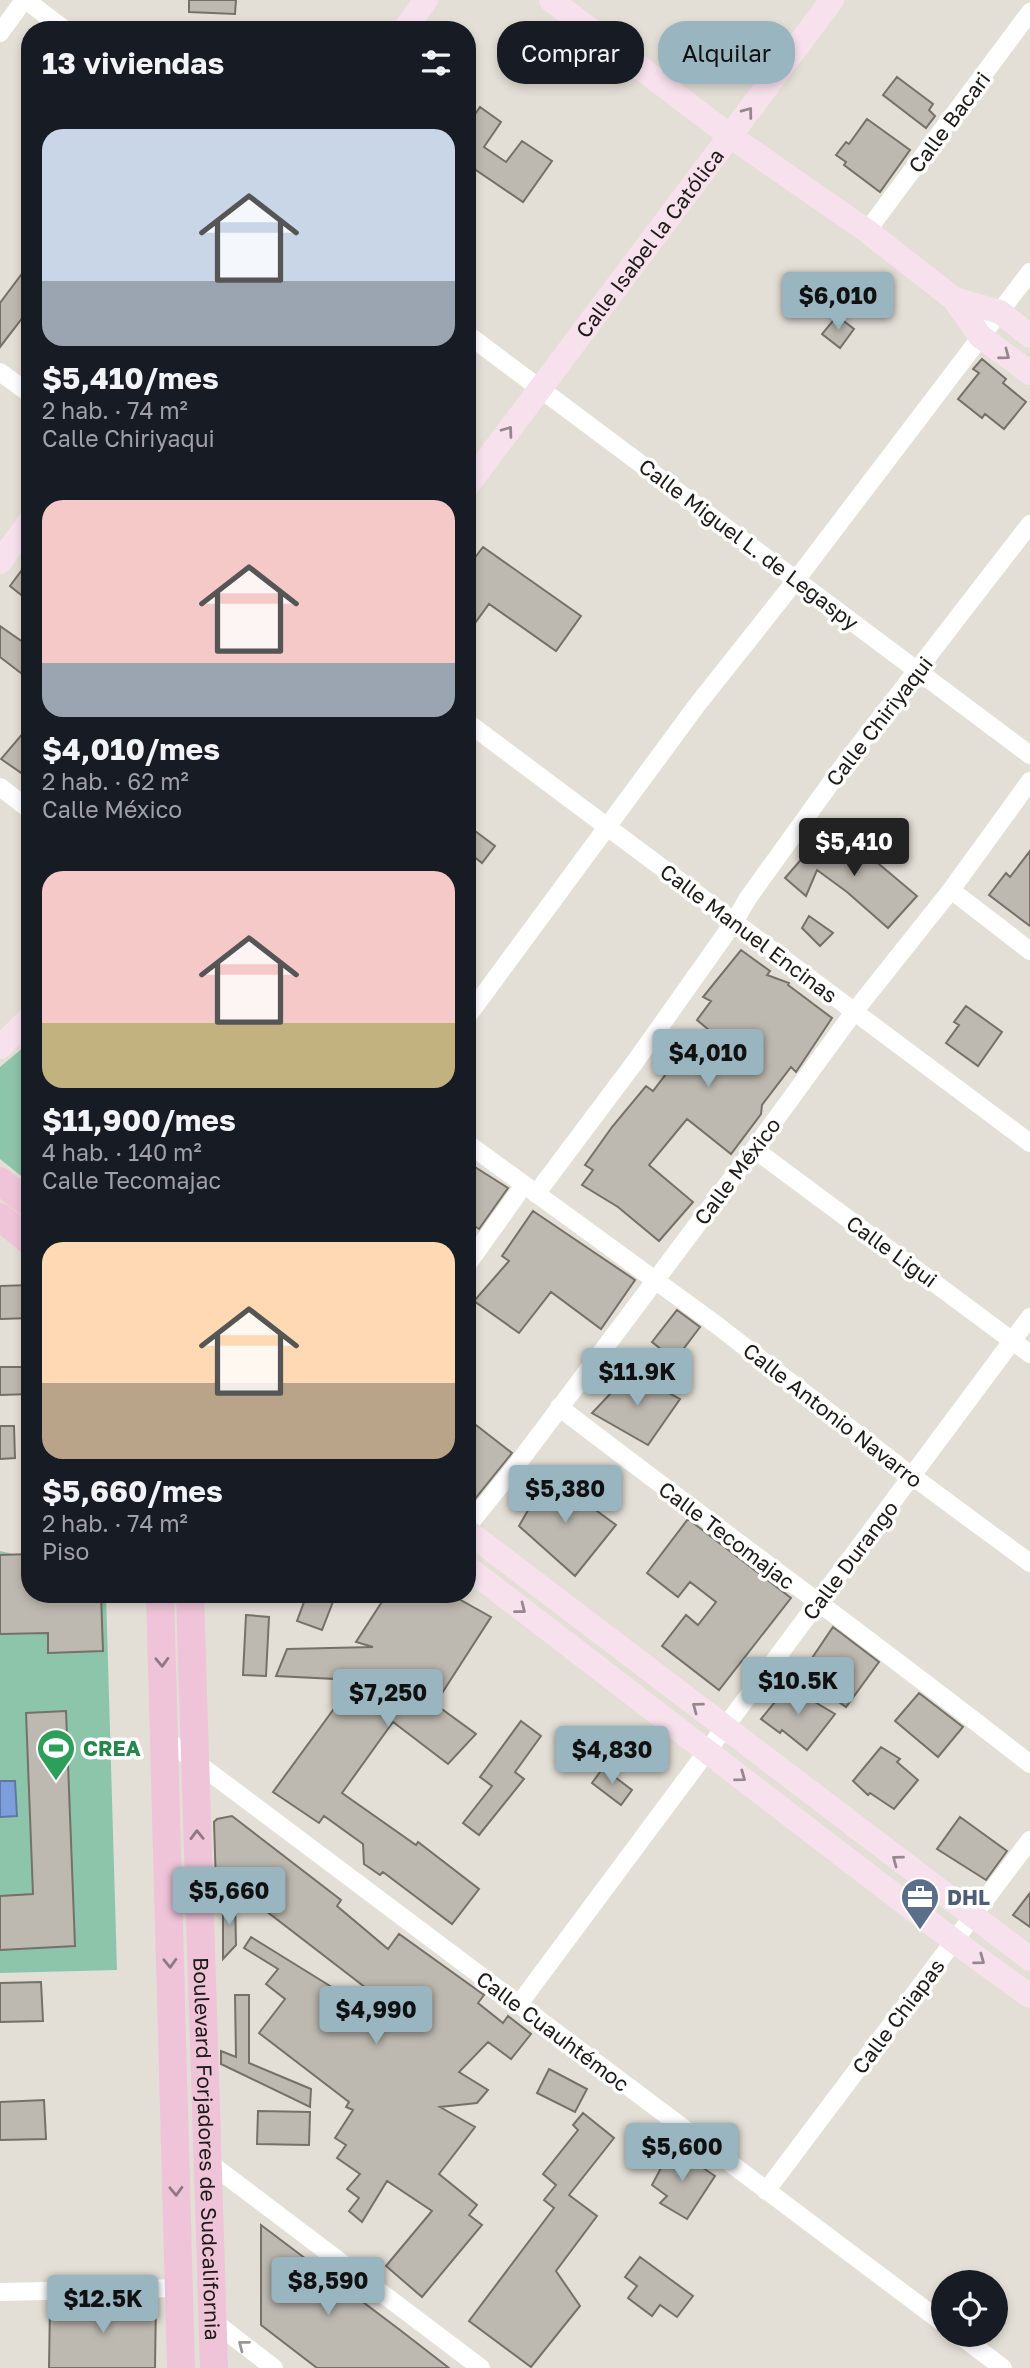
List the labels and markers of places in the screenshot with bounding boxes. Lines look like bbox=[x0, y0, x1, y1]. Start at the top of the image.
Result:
pin: $6,010 bbox=[781, 272, 895, 332]
pin: $5,410 bbox=[797, 818, 911, 878]
pin: $4,010 bbox=[651, 1030, 765, 1089]
pin: $11.9K bbox=[580, 1348, 694, 1408]
pin: $5,380 bbox=[508, 1466, 622, 1525]
pin: $10.5K bbox=[741, 1658, 855, 1717]
pin: $7,250 bbox=[331, 1670, 445, 1729]
pin: $4,830 bbox=[555, 1726, 669, 1786]
sports icon: CREA bbox=[35, 1727, 77, 1782]
place label: CREA bbox=[83, 1735, 141, 1761]
pin: $5,660 bbox=[172, 1868, 286, 1927]
office icon: DHL bbox=[899, 1876, 941, 1931]
place label: DHL bbox=[947, 1884, 990, 1910]
pin: $4,990 bbox=[319, 1986, 433, 2046]
pin: $5,600 bbox=[625, 2124, 739, 2183]
pin: $8,590 bbox=[271, 2258, 385, 2317]
pin: $12.5K bbox=[46, 2276, 160, 2335]

